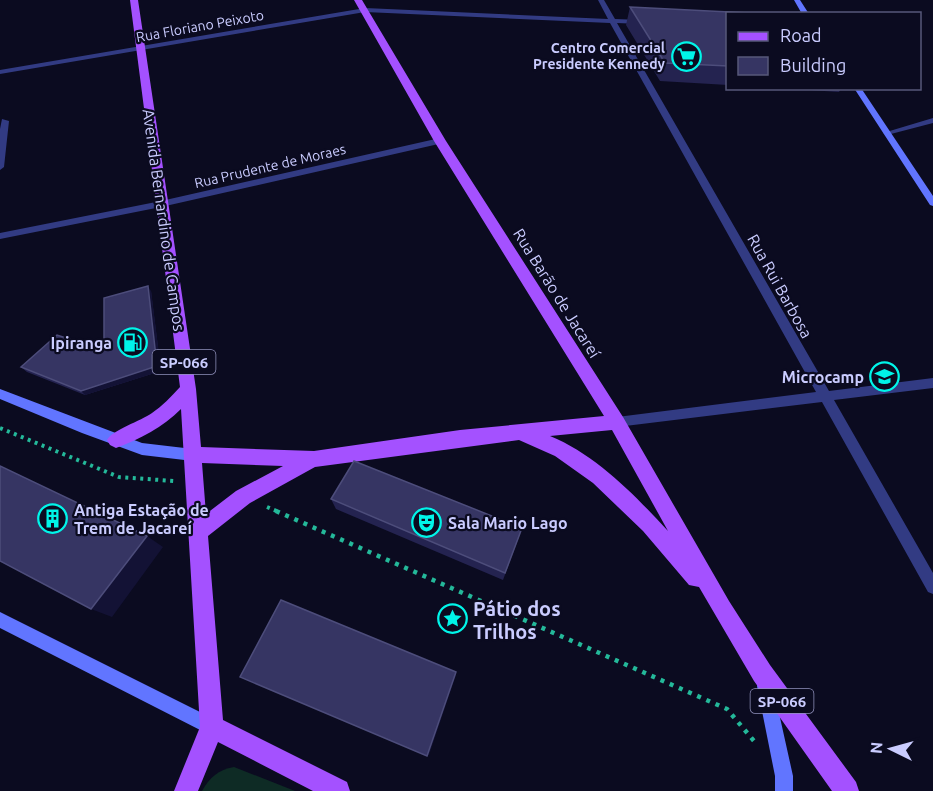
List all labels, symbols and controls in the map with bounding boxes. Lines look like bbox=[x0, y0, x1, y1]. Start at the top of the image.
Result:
street label: Rua Floriano Peixoto bbox=[135, 7, 265, 45]
legend bbox=[726, 12, 921, 90]
text: Road bbox=[780, 25, 822, 45]
place label: Centro Comercial Presidente Kennedy bbox=[533, 40, 666, 72]
supermarket icon: Centro Comercial Presidente Kennedy bbox=[670, 40, 702, 72]
text: Building bbox=[780, 55, 846, 75]
street label: Avenida Bernardino de Campos bbox=[139, 108, 189, 332]
street label: Rua Prudente de Moraes bbox=[193, 141, 347, 191]
street label: Rua Barão de Jacareí bbox=[510, 225, 605, 362]
street label: Rua Rui Barbosa bbox=[744, 231, 816, 341]
fuel station icon: Ipiranga bbox=[117, 327, 149, 359]
place label: Ipiranga bbox=[51, 334, 112, 352]
road number: SP-066 bbox=[152, 350, 216, 374]
school or university icon: Microcamp bbox=[869, 361, 901, 393]
place label: Microcamp bbox=[782, 368, 864, 386]
place label: Antiga Estação de Trem de Jacareí bbox=[74, 501, 209, 537]
building icon: Antiga Estação de Trem de Jacareí bbox=[37, 503, 69, 535]
theatre icon: Sala Mario Lago bbox=[411, 507, 443, 539]
place label: Sala Mario Lago bbox=[448, 514, 568, 532]
place label: Pátio dos Trilhos bbox=[473, 597, 561, 643]
place icon: Pátio dos Trilhos bbox=[436, 603, 468, 635]
road number: SP-066 bbox=[750, 689, 814, 713]
north arrow bbox=[861, 719, 921, 779]
text: N bbox=[867, 741, 886, 754]

